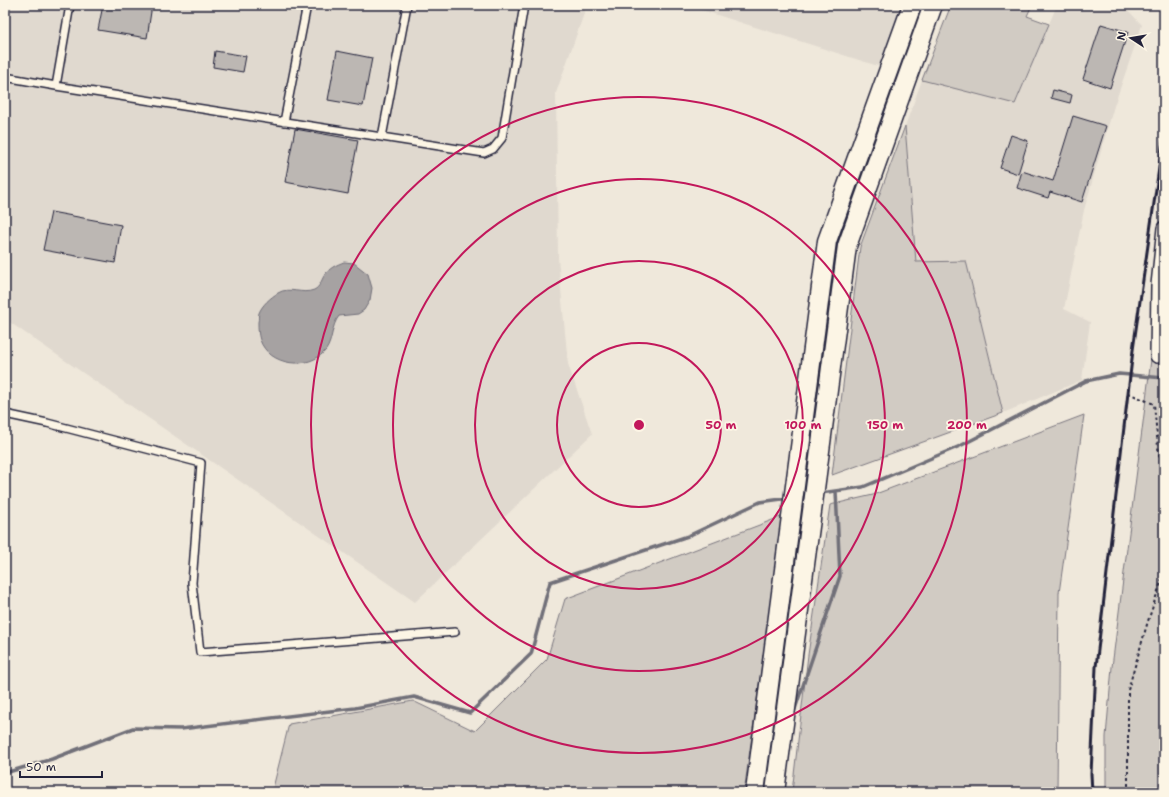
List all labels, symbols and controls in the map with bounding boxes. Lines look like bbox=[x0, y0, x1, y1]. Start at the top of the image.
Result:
north arrow bbox=[1111, 18, 1151, 58]
text: N bbox=[1113, 30, 1130, 42]
text: 50 m bbox=[706, 417, 737, 433]
text: 100 m bbox=[785, 417, 822, 433]
text: 150 m bbox=[867, 417, 903, 433]
text: 200 m bbox=[947, 417, 987, 433]
centre of rings bbox=[632, 418, 646, 432]
scale bar bbox=[20, 753, 102, 779]
text: 50 m bbox=[26, 759, 56, 775]

